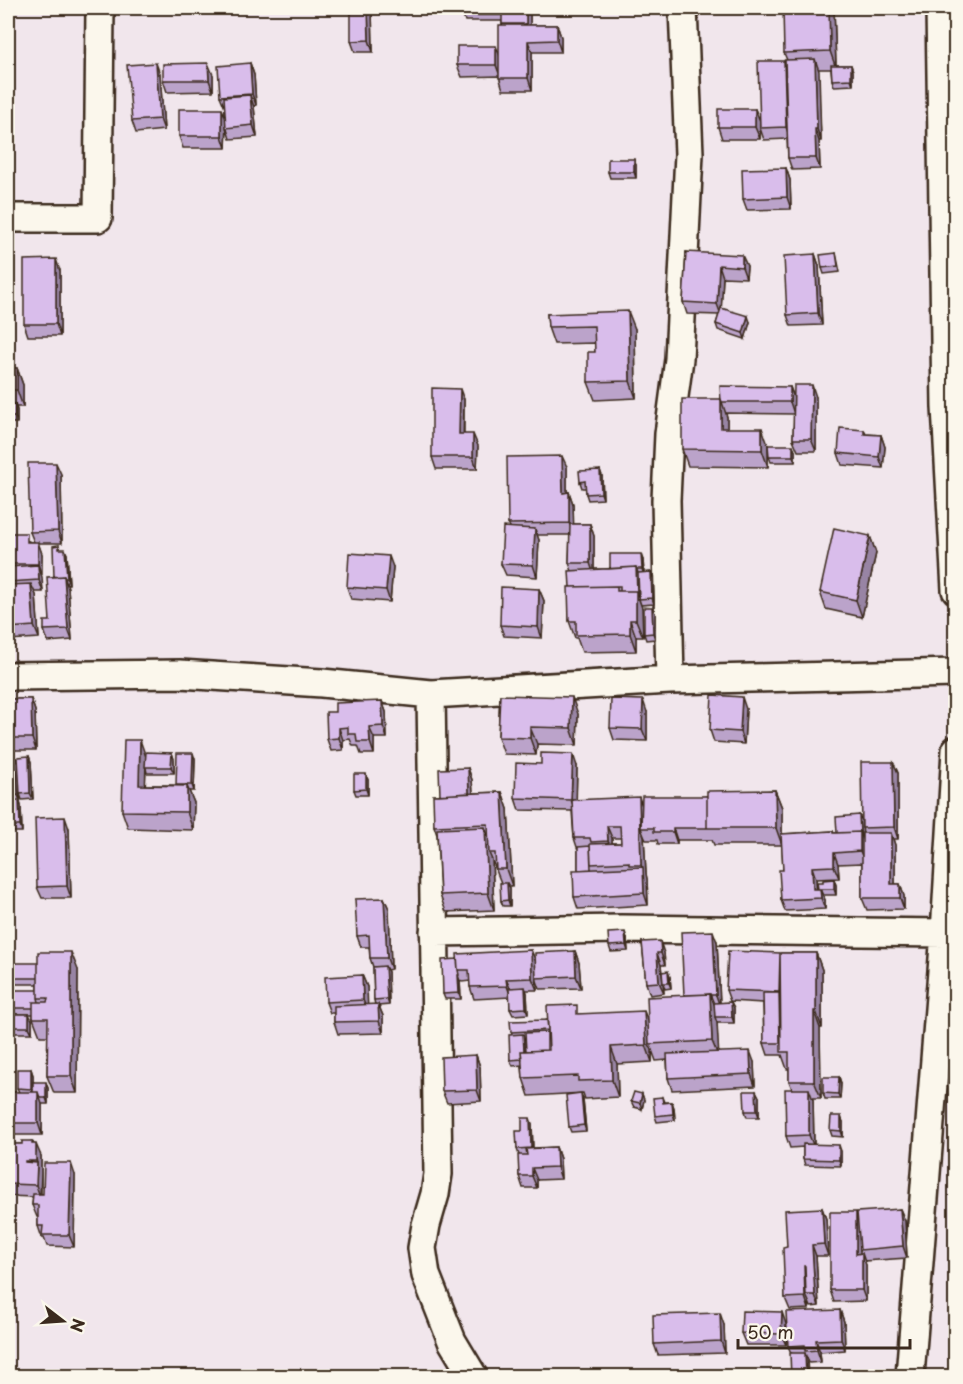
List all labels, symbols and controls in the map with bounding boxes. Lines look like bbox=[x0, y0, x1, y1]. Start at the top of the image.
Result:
north arrow bbox=[33, 1291, 93, 1351]
scale bar bbox=[738, 1312, 910, 1350]
text: N bbox=[65, 1316, 92, 1335]
text: 50 m bbox=[747, 1318, 794, 1345]

